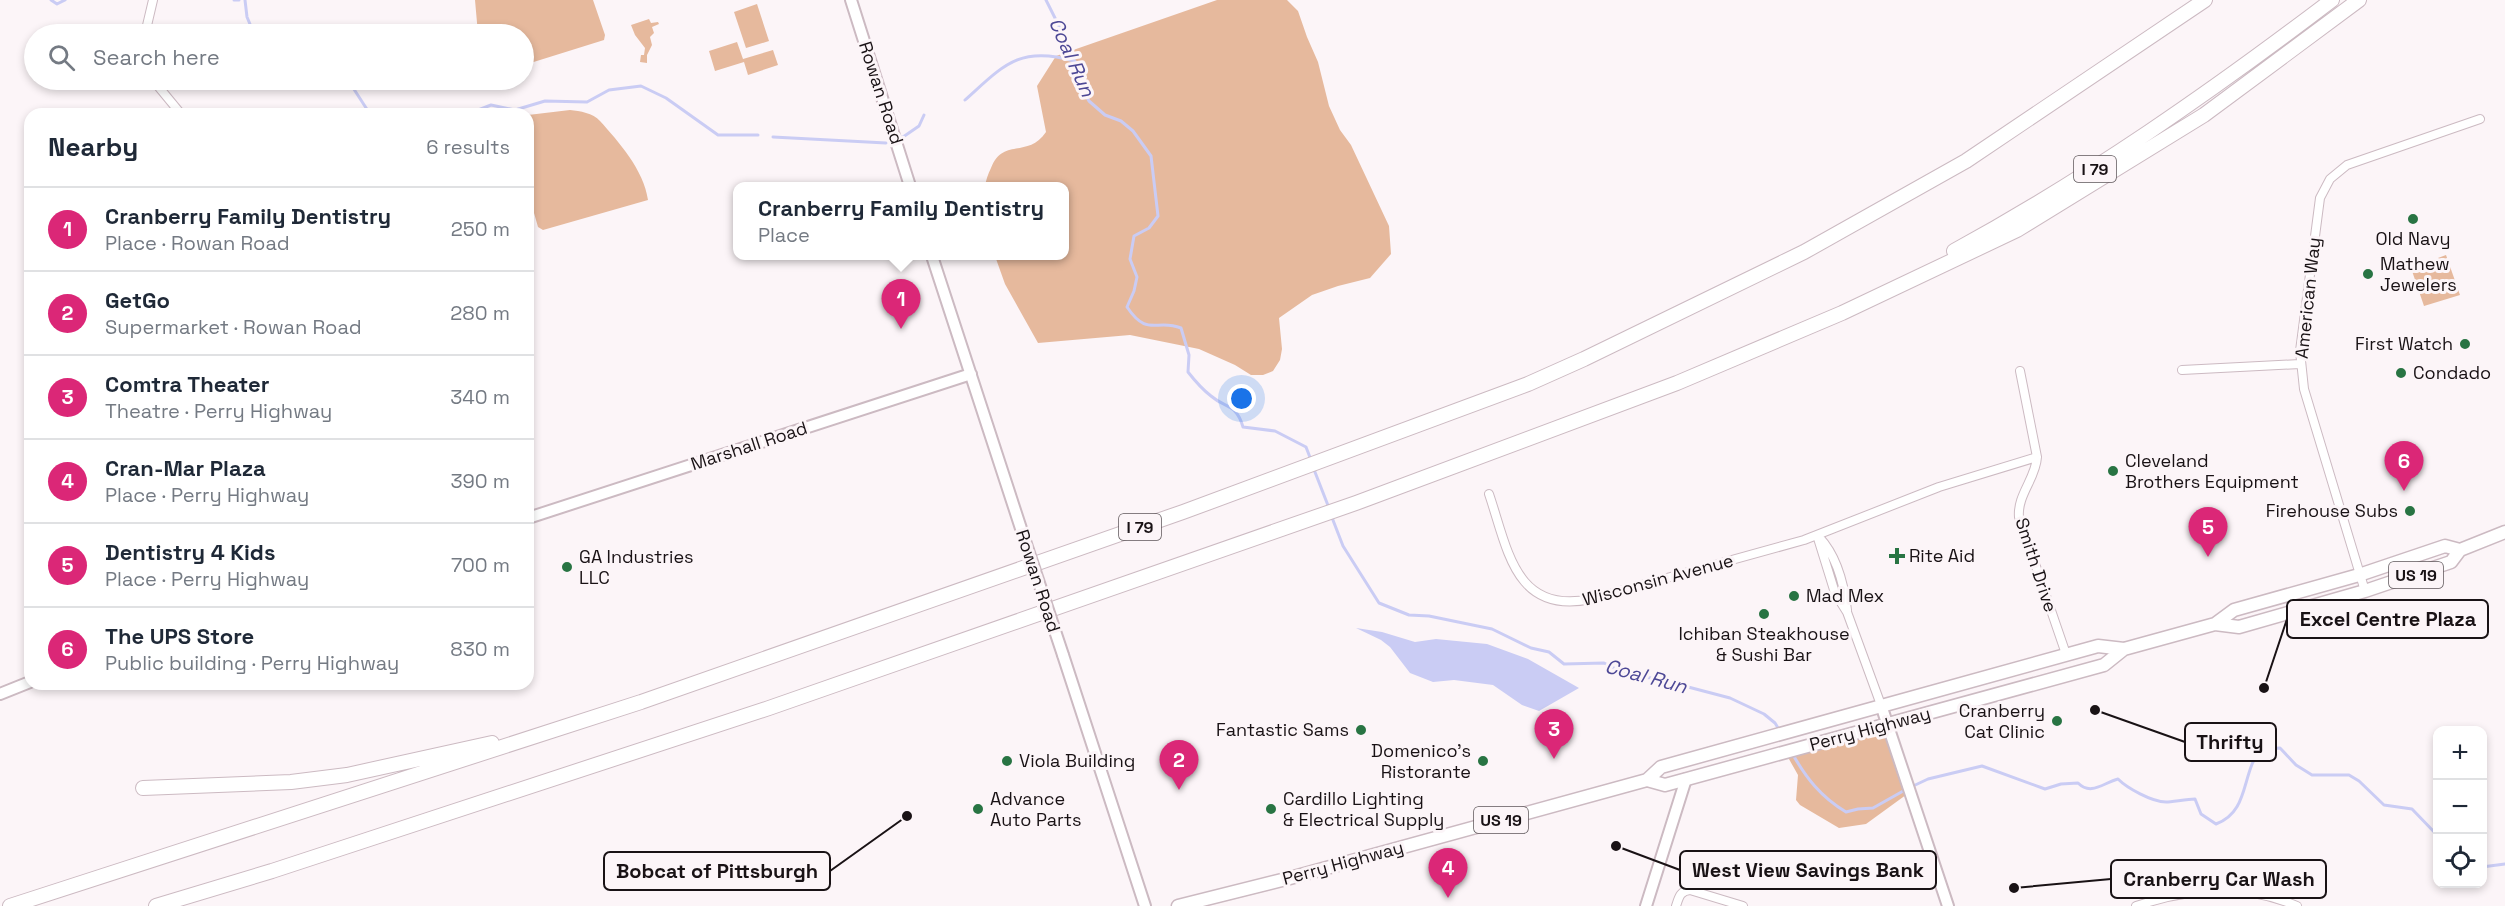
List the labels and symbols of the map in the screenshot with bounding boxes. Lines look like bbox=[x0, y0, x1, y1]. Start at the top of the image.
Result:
water label: Coal Run bbox=[1043, 13, 1101, 101]
street label: Rowan Road bbox=[854, 39, 909, 147]
road number: I 79 bbox=[2074, 156, 2116, 182]
marker: Old Navy bbox=[2406, 212, 2420, 226]
place label: Old Navy bbox=[2375, 227, 2451, 250]
street label: American Way bbox=[2290, 236, 2325, 360]
place label: Mathew Jewelers bbox=[2380, 252, 2457, 296]
marker: Mathew Jewelers bbox=[2361, 267, 2375, 281]
pin: 1 bbox=[882, 280, 920, 329]
place label: First Watch bbox=[2355, 332, 2453, 355]
marker: First Watch bbox=[2458, 337, 2472, 351]
place label: Condado bbox=[2413, 361, 2491, 384]
marker: Condado bbox=[2394, 366, 2408, 380]
your location bbox=[1227, 384, 1256, 413]
street label: Marshall Road bbox=[688, 416, 810, 475]
pin: 6 bbox=[2384, 442, 2424, 491]
place label: Cleveland Brothers Equipment bbox=[2125, 449, 2299, 493]
marker: Cleveland Brothers Equipment bbox=[2106, 464, 2120, 478]
place label: Firehouse Subs bbox=[2266, 499, 2398, 522]
marker: Firehouse Subs bbox=[2403, 504, 2417, 518]
pin: 5 bbox=[2188, 508, 2228, 557]
road number: I 79 bbox=[1119, 514, 1161, 540]
street label: Smith Drive bbox=[2010, 515, 2063, 615]
street label: Rowan Road bbox=[1011, 527, 1066, 635]
place label: Rite Aid bbox=[1909, 544, 1975, 567]
place label: GA Industries LLC bbox=[579, 545, 694, 589]
street label: Wisconsin Avenue bbox=[1580, 548, 1736, 611]
marker: Rite Aid bbox=[1890, 549, 1904, 563]
marker: GA Industries LLC bbox=[560, 560, 574, 574]
road number: US 19 bbox=[2389, 562, 2443, 588]
place label: Mad Mex bbox=[1806, 584, 1884, 607]
marker: Mad Mex bbox=[1787, 589, 1801, 603]
callout: Excel Centre Plaza bbox=[2287, 600, 2488, 638]
text: Excel Centre Plaza bbox=[2300, 606, 2477, 632]
marker: Ichiban Steakhouse & Sushi Bar bbox=[1757, 607, 1771, 621]
place label: Ichiban Steakhouse & Sushi Bar bbox=[1678, 622, 1850, 666]
water label: Coal Run bbox=[1602, 653, 1691, 700]
place label: Cranberry Cat Clinic bbox=[1959, 699, 2045, 743]
street label: Perry Highway bbox=[1807, 701, 1933, 756]
pin: 3 bbox=[1534, 710, 1574, 759]
marker: Cranberry Cat Clinic bbox=[2050, 714, 2064, 728]
place label: Fantastic Sams bbox=[1216, 718, 1349, 741]
marker: Fantastic Sams bbox=[1354, 723, 1368, 737]
callout: Thrifty bbox=[2185, 723, 2276, 761]
text: Thrifty bbox=[2196, 729, 2264, 755]
place label: Domenico's Ristorante bbox=[1371, 739, 1471, 783]
pin: 2 bbox=[1160, 740, 1198, 790]
place label: Viola Building bbox=[1019, 749, 1135, 772]
marker: Viola Building bbox=[1000, 754, 1014, 768]
marker: Domenico's Ristorante bbox=[1476, 754, 1490, 768]
place label: Advance Auto Parts bbox=[990, 787, 1082, 831]
place label: Cardillo Lighting & Electrical Supply bbox=[1283, 787, 1444, 831]
marker: Advance Auto Parts bbox=[971, 802, 985, 816]
marker: Cardillo Lighting & Electrical Supply bbox=[1264, 802, 1278, 816]
road number: US 19 bbox=[1474, 807, 1528, 833]
street label: Perry Highway bbox=[1280, 835, 1406, 890]
pin: 4 bbox=[1428, 848, 1468, 898]
callout: West View Savings Bank bbox=[1680, 851, 1936, 889]
callout: Bobcat of Pittsburgh bbox=[604, 852, 830, 890]
text: West View Savings Bank bbox=[1692, 857, 1924, 883]
text: Bobcat of Pittsburgh bbox=[616, 858, 818, 884]
callout: Cranberry Car Wash bbox=[2111, 860, 2326, 898]
text: Cranberry Car Wash bbox=[2123, 866, 2315, 892]

